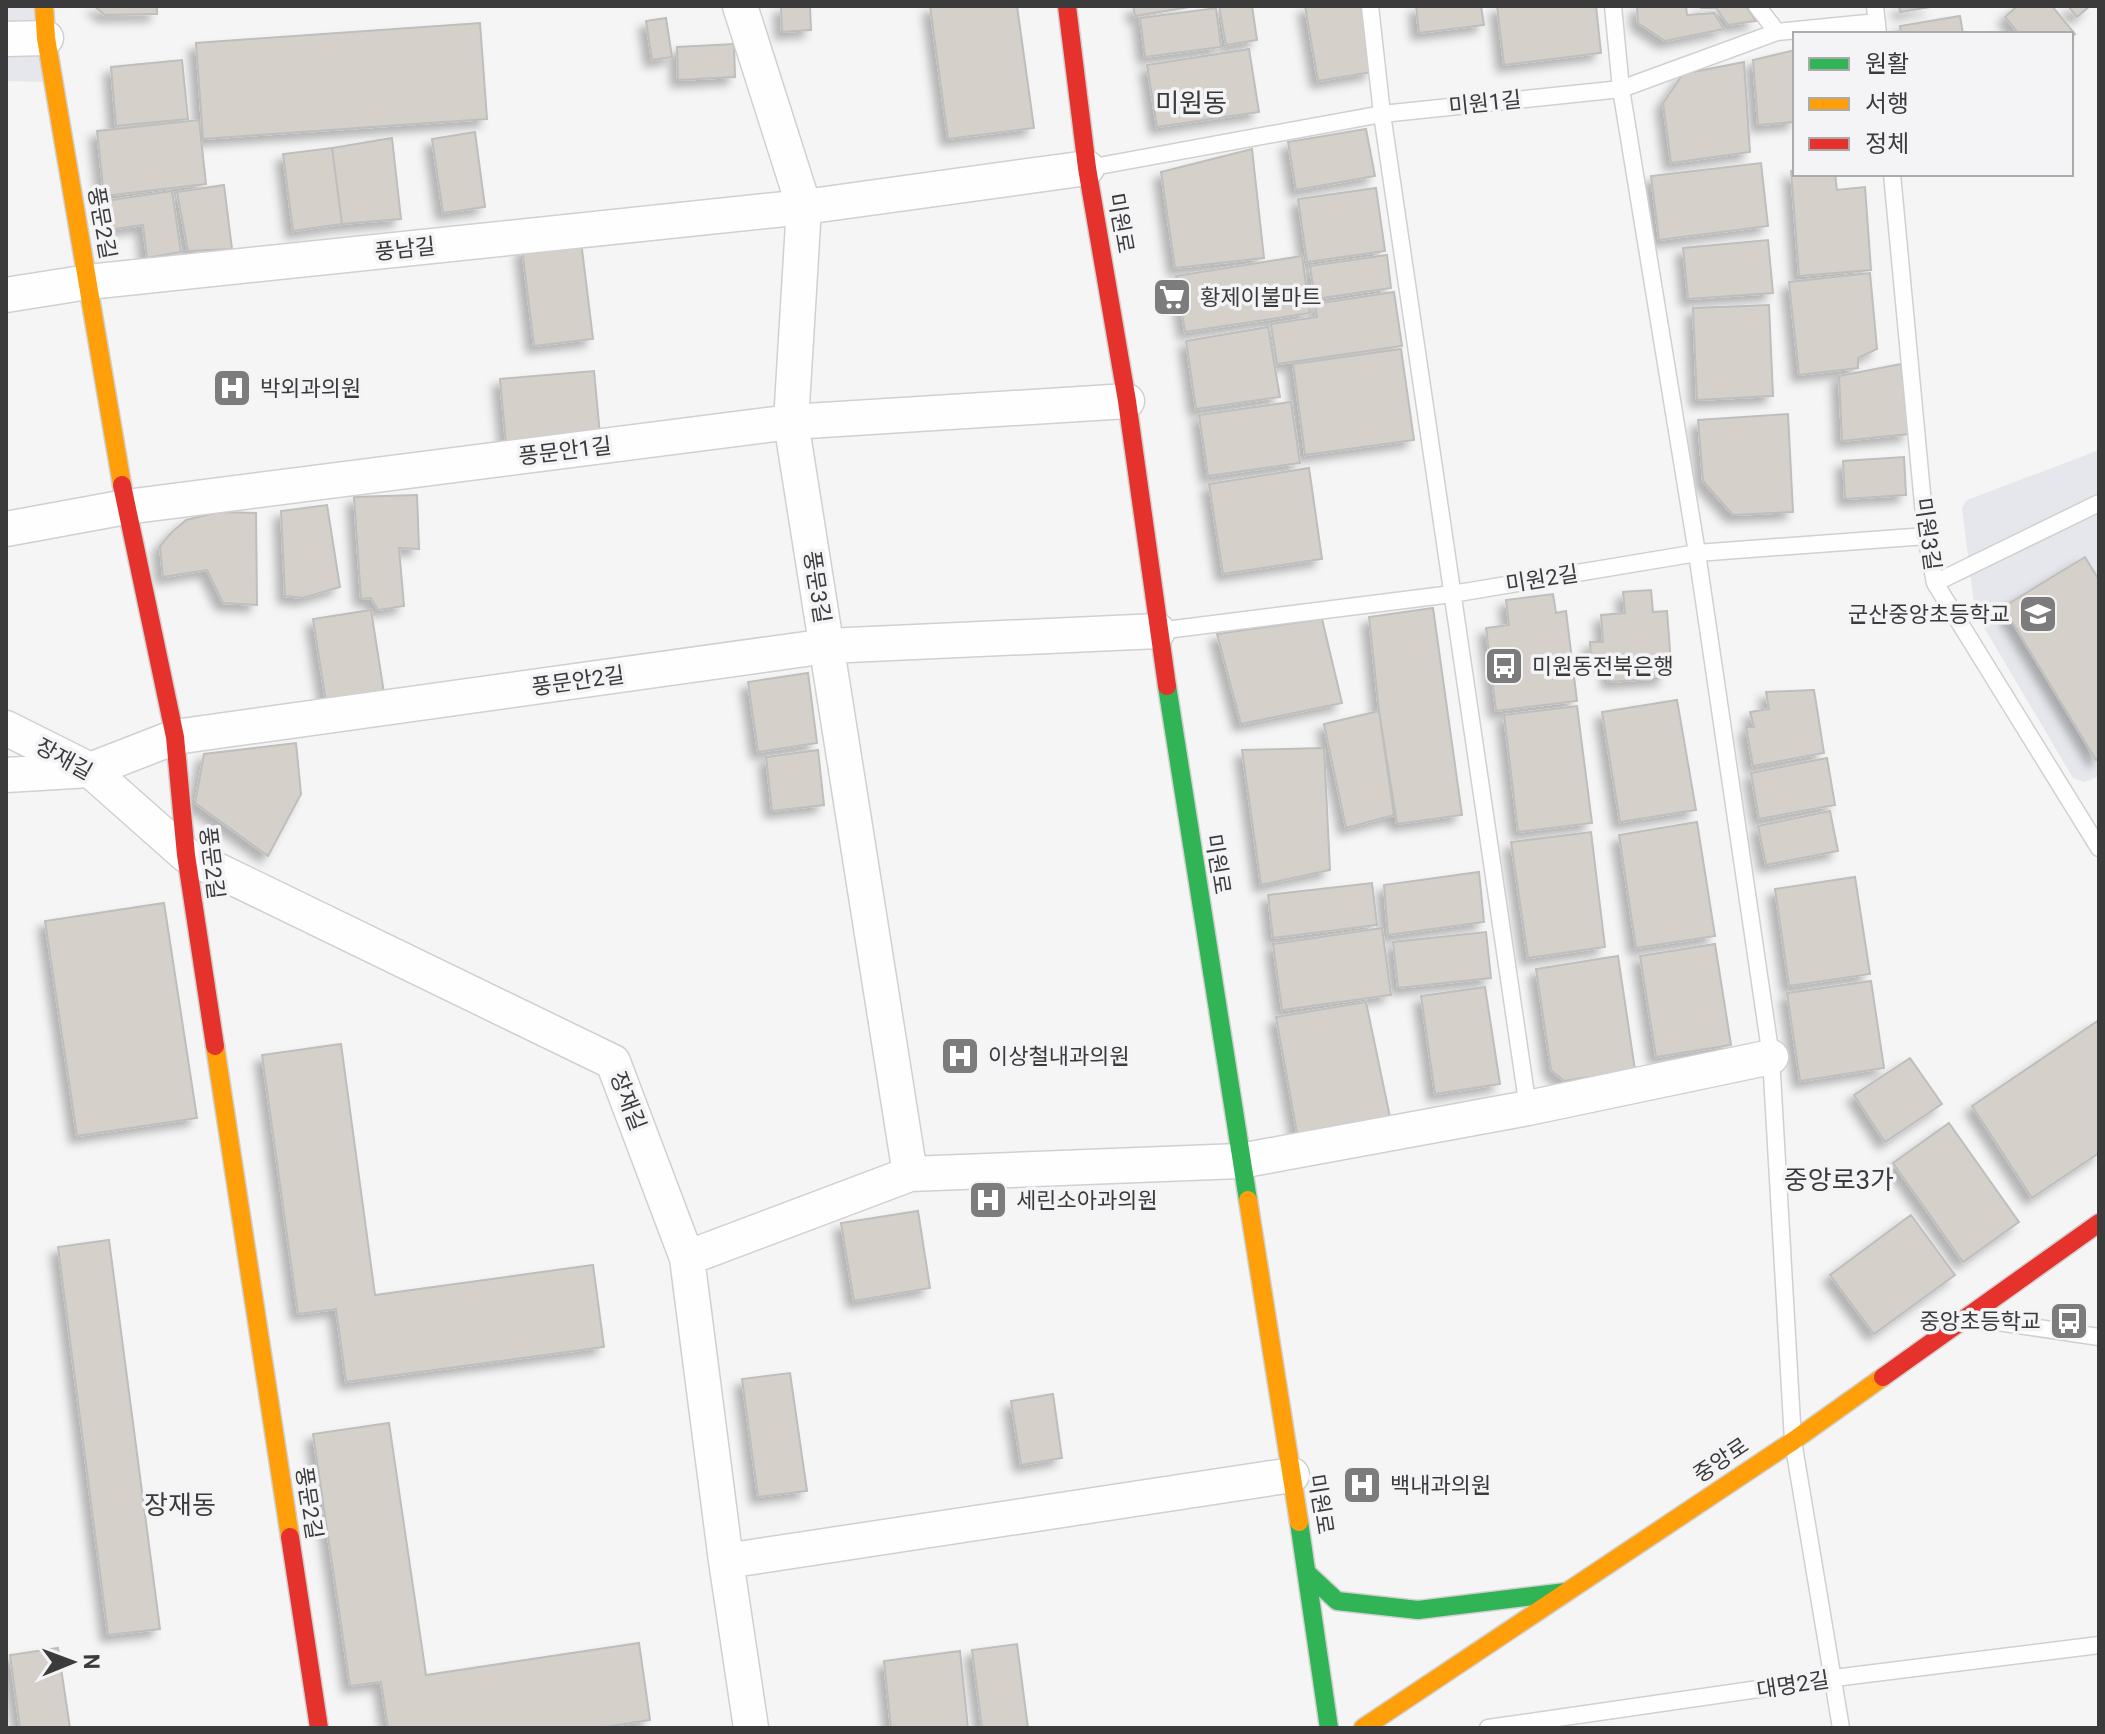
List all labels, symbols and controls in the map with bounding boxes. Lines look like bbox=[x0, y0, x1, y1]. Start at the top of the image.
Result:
legend bbox=[1793, 32, 2073, 176]
text: 원활 bbox=[1865, 50, 1909, 78]
street label: 미원1길 bbox=[1447, 87, 1523, 119]
district label: 미원동 bbox=[1155, 88, 1227, 118]
text: 서행 bbox=[1865, 90, 1909, 118]
text: 정체 bbox=[1865, 130, 1909, 158]
street label: 풍문2길 bbox=[83, 185, 121, 261]
street label: 미원로 bbox=[1103, 191, 1139, 255]
street label: 풍남길 bbox=[373, 233, 437, 265]
supermarket icon: 황제이불마트 bbox=[1151, 276, 1193, 318]
place label: 황제이불마트 bbox=[1200, 285, 1321, 310]
hospital icon: 박외과의원 bbox=[211, 367, 253, 409]
place label: 박외과의원 bbox=[260, 376, 361, 401]
street label: 풍문안1길 bbox=[517, 433, 613, 469]
street label: 미원3길 bbox=[1911, 496, 1945, 572]
street label: 풍문3길 bbox=[799, 549, 835, 625]
street label: 미원2길 bbox=[1504, 561, 1580, 597]
school or university icon: 군산중앙초등학교 bbox=[2017, 593, 2059, 635]
place label: 군산중앙초등학교 bbox=[1848, 602, 2010, 627]
bus stop icon: 미원동전북은행 bbox=[1483, 645, 1525, 687]
place label: 미원동전북은행 bbox=[1532, 654, 1674, 679]
street label: 풍문안2길 bbox=[530, 662, 626, 700]
street label: 장재길 bbox=[31, 733, 97, 785]
street label: 풍문2길 bbox=[195, 825, 229, 901]
street label: 미원로 bbox=[1201, 832, 1235, 896]
hospital icon: 이상철내과의원 bbox=[939, 1035, 981, 1077]
place label: 이상철내과의원 bbox=[988, 1044, 1130, 1069]
street label: 장재길 bbox=[605, 1068, 651, 1134]
district label: 중앙로3가 bbox=[1784, 1165, 1894, 1195]
hospital icon: 세린소아과의원 bbox=[967, 1179, 1009, 1221]
place label: 세린소아과의원 bbox=[1016, 1188, 1158, 1213]
bus stop icon: 중앙초등학교 bbox=[2048, 1300, 2090, 1342]
place label: 중앙초등학교 bbox=[1920, 1309, 2041, 1334]
street label: 중앙로 bbox=[1689, 1433, 1753, 1487]
hospital icon: 백내과의원 bbox=[1341, 1464, 1383, 1506]
street label: 풍문2길 bbox=[291, 1465, 327, 1541]
street label: 미원로 bbox=[1304, 1472, 1338, 1536]
place label: 백내과의원 bbox=[1390, 1473, 1491, 1498]
district label: 장재동 bbox=[144, 1490, 216, 1520]
north arrow bbox=[32, 1622, 112, 1702]
text: N bbox=[79, 1654, 104, 1670]
street label: 대명2길 bbox=[1755, 1667, 1831, 1703]

